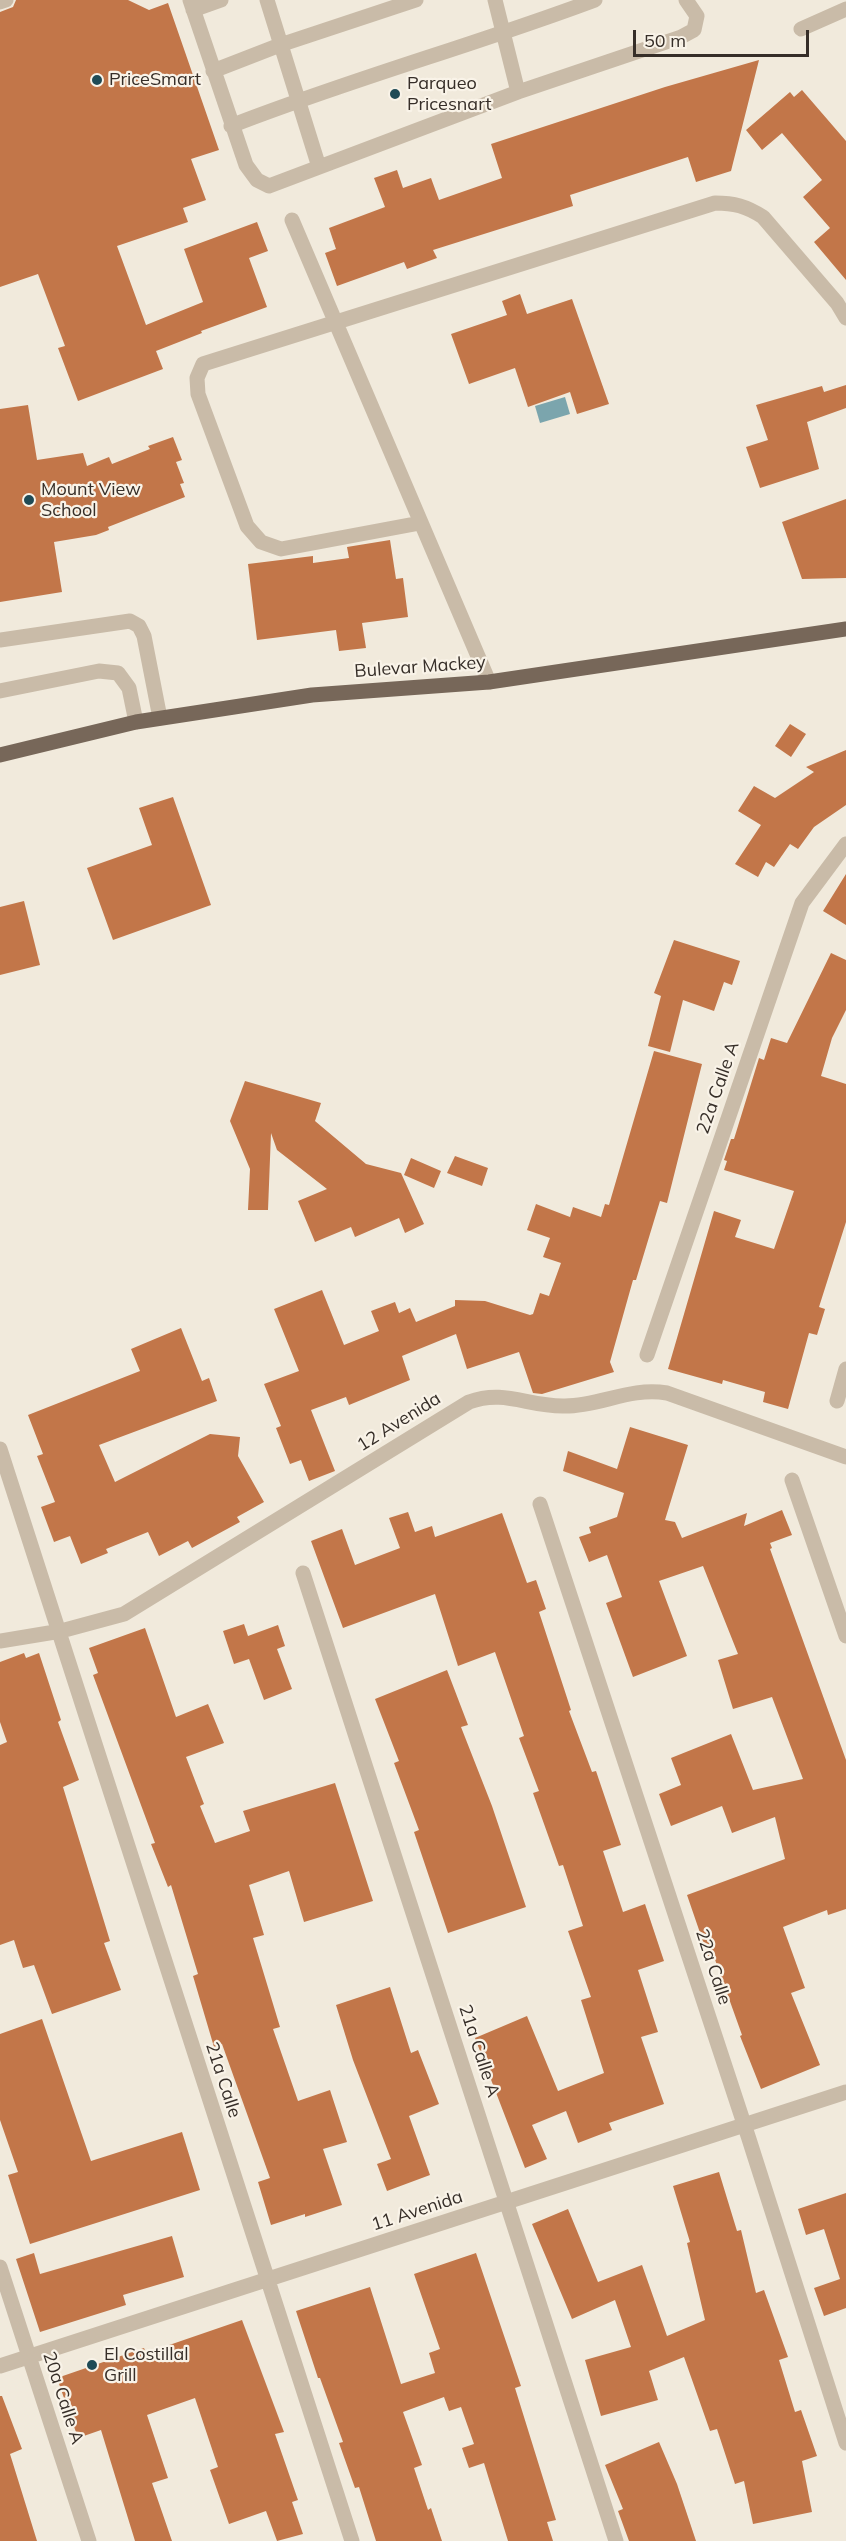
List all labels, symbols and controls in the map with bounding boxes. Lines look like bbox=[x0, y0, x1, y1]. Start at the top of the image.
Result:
scale bar bbox=[636, 18, 812, 56]
text: 50 m bbox=[644, 29, 686, 52]
place label: PriceSmart bbox=[109, 69, 201, 91]
marker: PriceSmart bbox=[90, 73, 104, 87]
place label: Parqueo Pricesnart bbox=[407, 73, 491, 116]
marker: Parqueo Pricesnart bbox=[388, 87, 402, 101]
place label: Mount View School bbox=[41, 479, 141, 522]
marker: Mount View School bbox=[22, 493, 36, 507]
street label: Bulevar Mackey bbox=[354, 652, 486, 682]
street label: 22a Calle A bbox=[692, 1039, 744, 1137]
street label: 12 Avenida bbox=[353, 1388, 445, 1456]
street label: 22a Calle bbox=[691, 1926, 735, 2008]
street label: 21a Calle A bbox=[454, 2002, 504, 2100]
street label: 21a Calle bbox=[201, 2039, 245, 2121]
street label: 11 Avenida bbox=[369, 2186, 465, 2236]
place label: El Costillal Grill bbox=[104, 2344, 189, 2386]
street label: 20a Calle A bbox=[38, 2349, 88, 2447]
marker: El Costillal Grill bbox=[85, 2358, 99, 2372]

